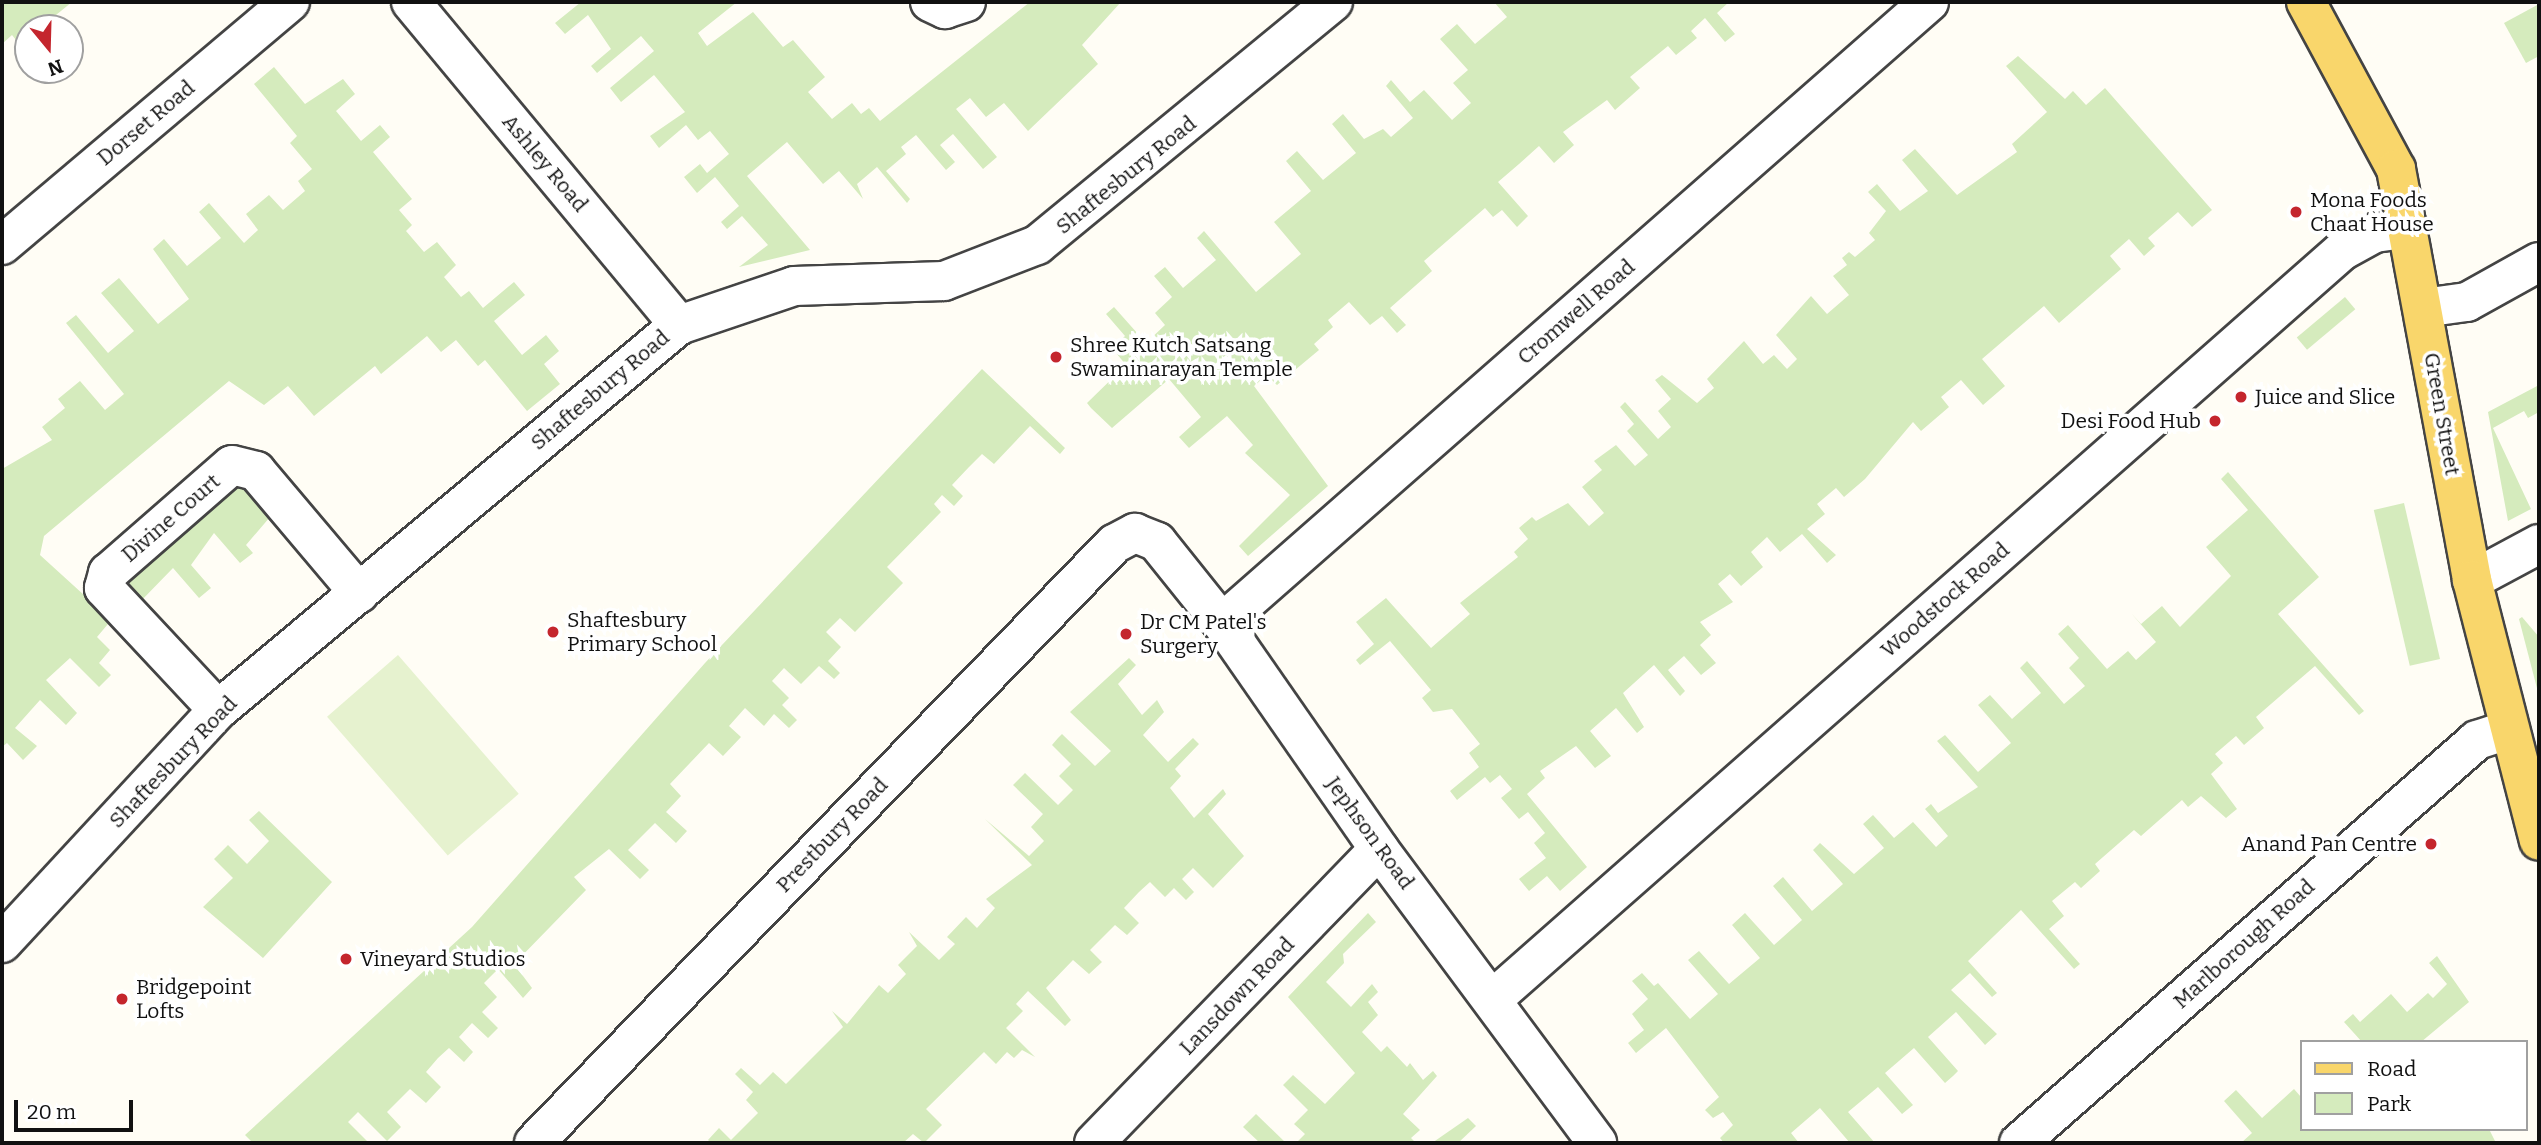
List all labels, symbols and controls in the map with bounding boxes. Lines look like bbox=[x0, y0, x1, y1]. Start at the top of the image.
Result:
north arrow bbox=[14, 14, 84, 84]
text: N bbox=[45, 54, 66, 81]
street label: Dorset Road bbox=[92, 75, 200, 171]
street label: Ashley Road bbox=[497, 109, 593, 217]
street label: Shaftesbury Road bbox=[1051, 111, 1201, 239]
place label: Mona Foods Chaat House bbox=[2310, 187, 2434, 237]
marker: Mona Foods Chaat House bbox=[2288, 204, 2304, 220]
street label: Cromwell Road bbox=[1512, 254, 1640, 370]
street label: Shaftesbury Road bbox=[526, 325, 674, 455]
place label: Shree Kutch Satsang Swaminarayan Temple bbox=[1070, 332, 1293, 382]
marker: Shree Kutch Satsang Swaminarayan Temple bbox=[1048, 349, 1064, 365]
street label: Green Street bbox=[2419, 351, 2465, 477]
place label: Juice and Slice bbox=[2255, 384, 2395, 410]
marker: Juice and Slice bbox=[2233, 389, 2249, 405]
place label: Desi Food Hub bbox=[2061, 408, 2201, 434]
marker: Desi Food Hub bbox=[2207, 413, 2223, 429]
street label: Divine Court bbox=[117, 469, 225, 567]
street label: Woodstock Road bbox=[1876, 537, 2014, 663]
place label: Shaftesbury Primary School bbox=[567, 607, 717, 657]
place label: Dr CM Patel's Surgery bbox=[1140, 609, 1266, 659]
marker: Shaftesbury Primary School bbox=[545, 624, 561, 640]
marker: Dr CM Patel's Surgery bbox=[1118, 626, 1134, 642]
street label: Shaftesbury Road bbox=[104, 691, 242, 833]
street label: Prestbury Road bbox=[771, 772, 893, 898]
street label: Jephson Road bbox=[1321, 772, 1419, 894]
place label: Anand Pan Centre bbox=[2241, 831, 2417, 857]
marker: Anand Pan Centre bbox=[2423, 836, 2439, 852]
street label: Marlborough Road bbox=[2168, 874, 2320, 1014]
street label: Lansdown Road bbox=[1175, 932, 1299, 1060]
place label: Vineyard Studios bbox=[360, 946, 526, 972]
marker: Vineyard Studios bbox=[338, 951, 354, 967]
place label: Bridgepoint Lofts bbox=[136, 974, 252, 1024]
marker: Bridgepoint Lofts bbox=[114, 991, 130, 1007]
legend bbox=[2300, 1040, 2527, 1131]
text: Road bbox=[2367, 1056, 2416, 1082]
scale bar bbox=[18, 1086, 136, 1130]
text: Park bbox=[2367, 1091, 2411, 1117]
text: 20 m bbox=[27, 1099, 76, 1125]

